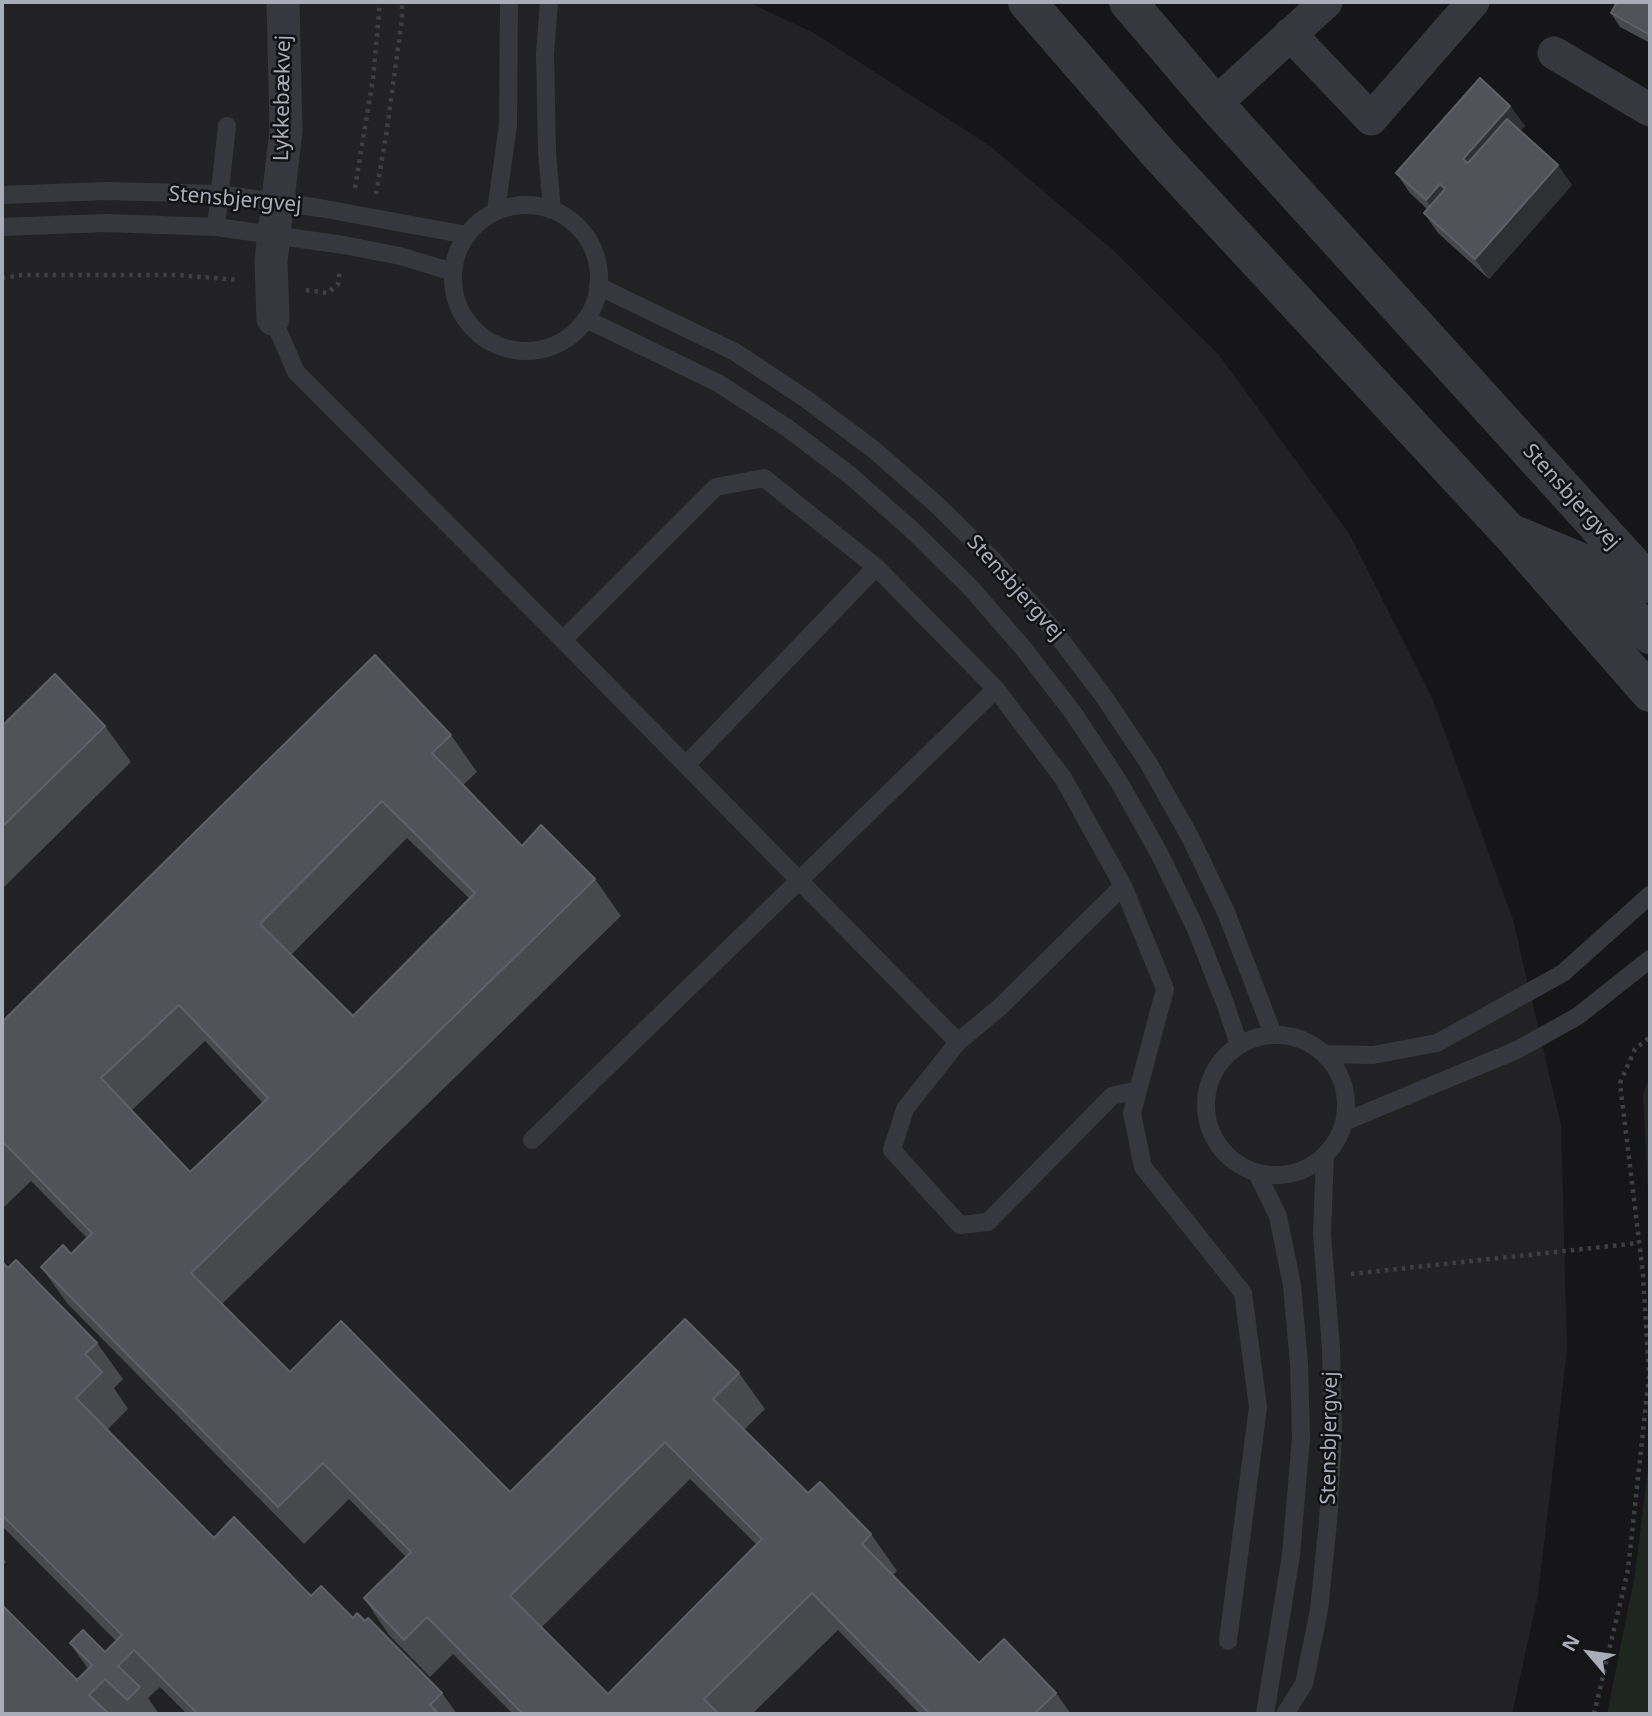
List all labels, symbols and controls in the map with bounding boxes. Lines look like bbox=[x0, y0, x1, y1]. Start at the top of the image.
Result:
street label: Lykkebækvej bbox=[269, 35, 297, 161]
street label: Stensbjergvej bbox=[167, 182, 303, 218]
street label: Stensbjergvej bbox=[1517, 439, 1625, 555]
street label: Stensbjergvej bbox=[961, 530, 1069, 646]
street label: Stensbjergvej bbox=[1316, 1371, 1344, 1505]
north arrow bbox=[1554, 1618, 1624, 1688]
text: N bbox=[1556, 1630, 1586, 1656]

